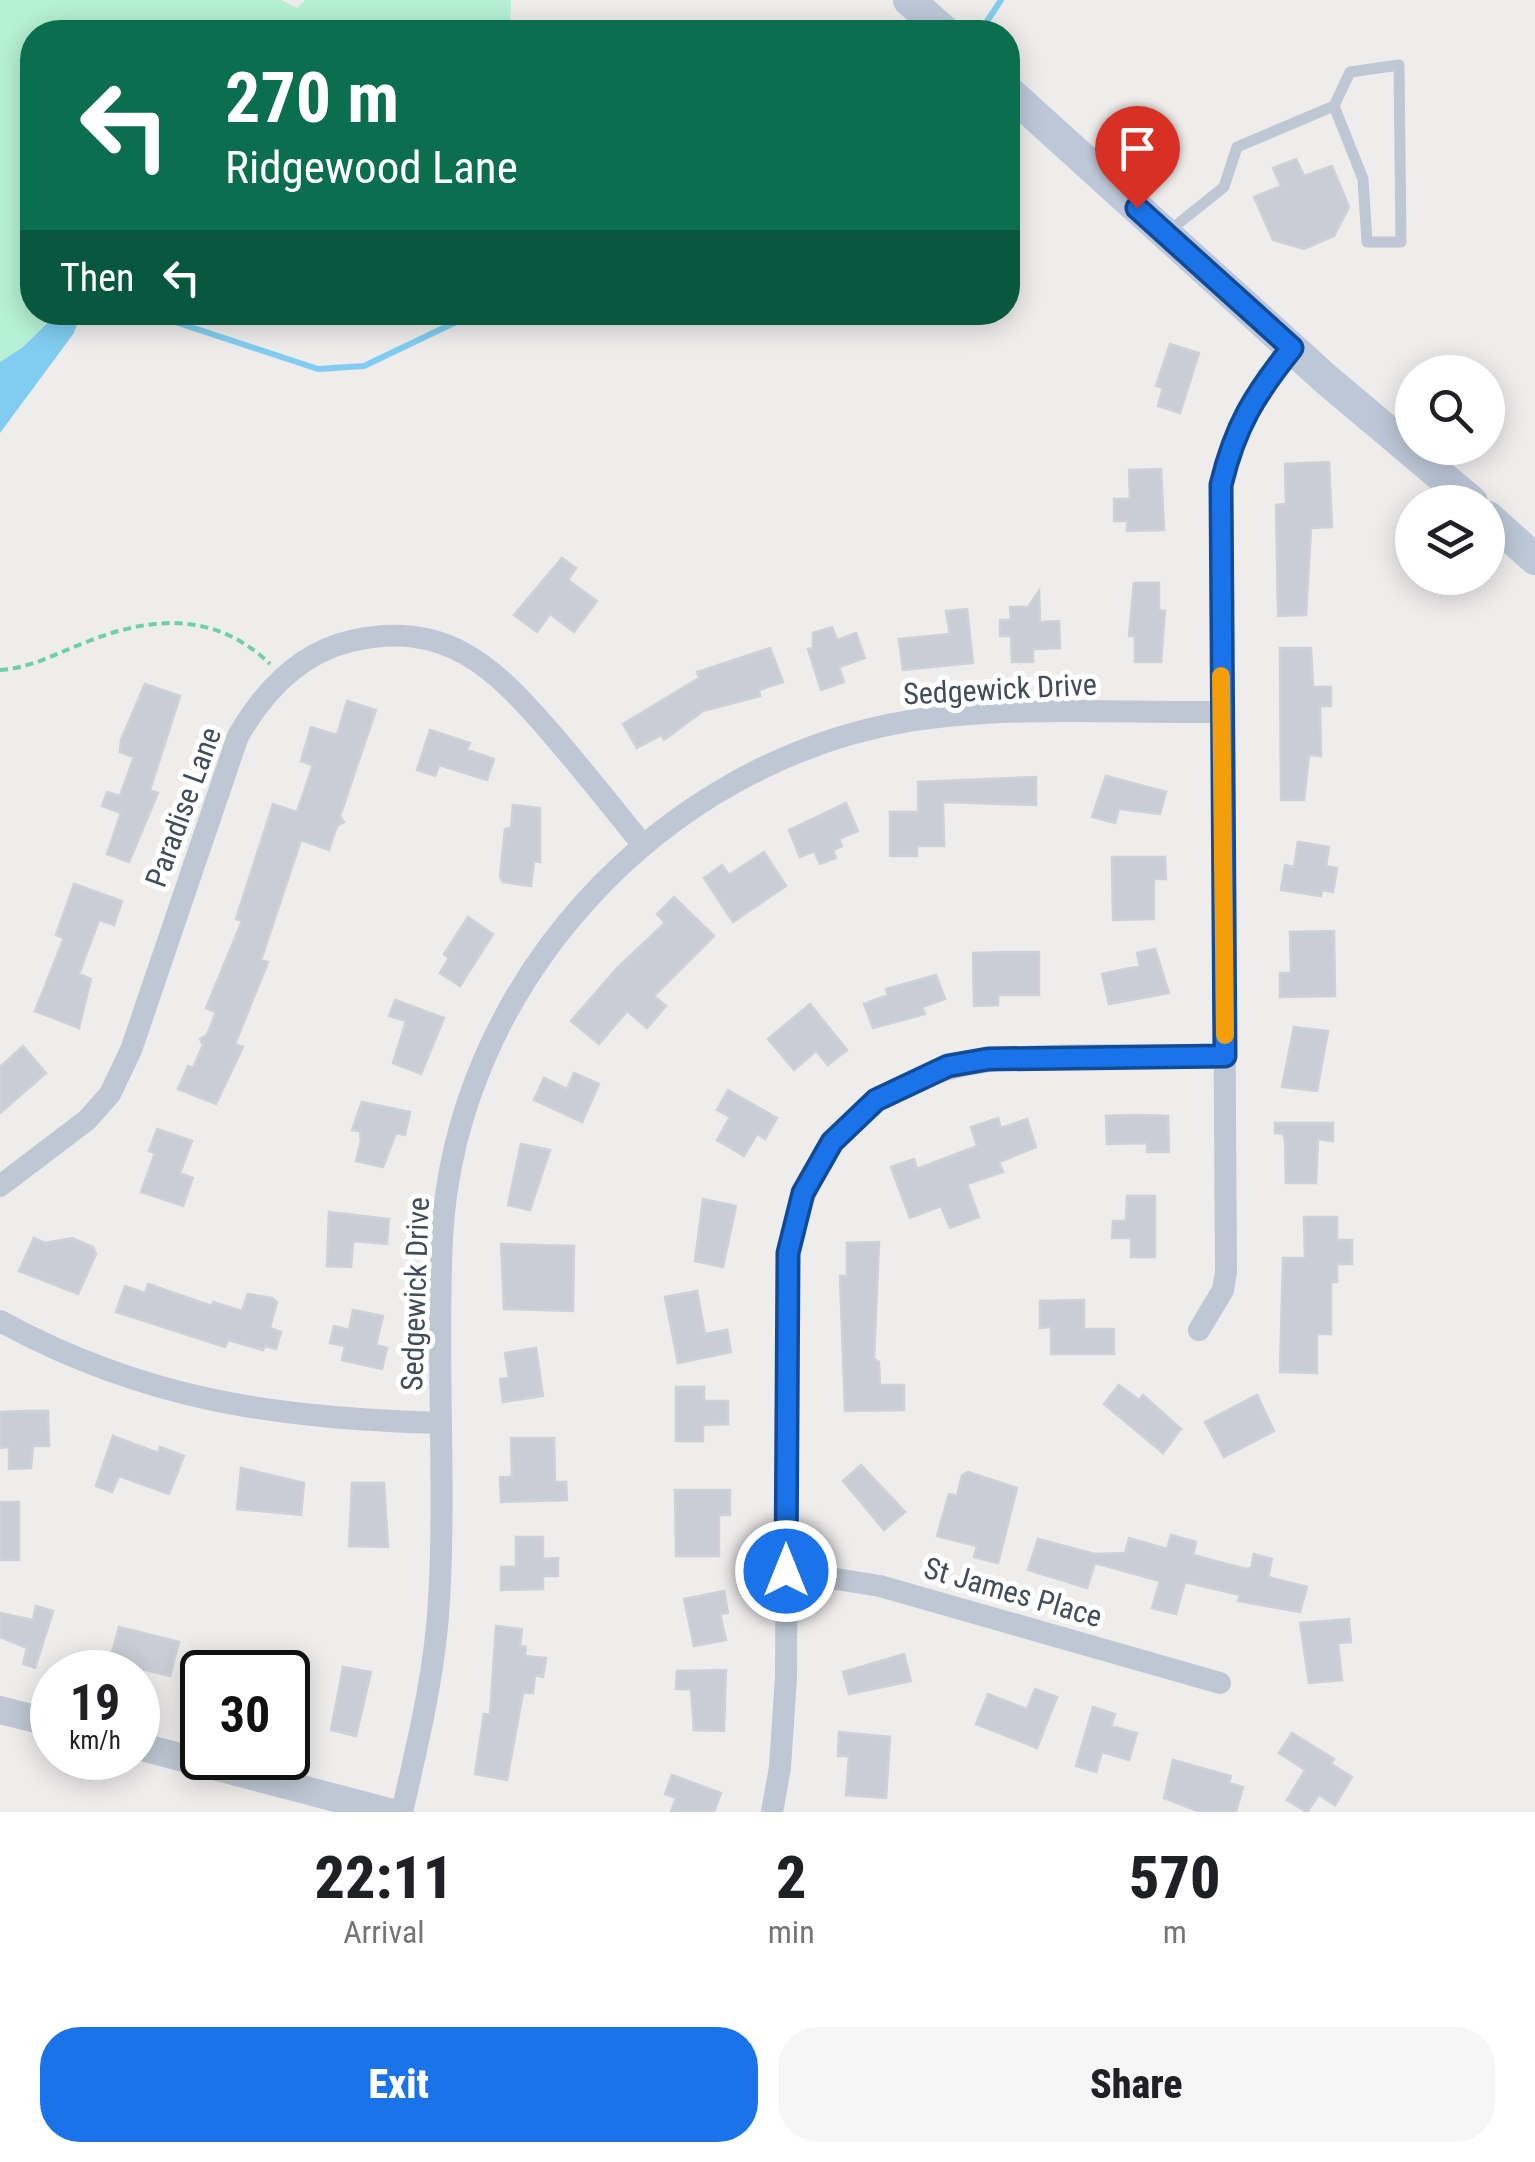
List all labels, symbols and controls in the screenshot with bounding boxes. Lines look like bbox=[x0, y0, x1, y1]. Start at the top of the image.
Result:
text: 270 m bbox=[225, 57, 399, 139]
icon: left bbox=[60, 60, 190, 190]
pin bbox=[1095, 106, 1180, 209]
icon: arrive bbox=[1110, 121, 1165, 176]
text: Ridgewood Lane bbox=[225, 141, 518, 194]
icon: left bbox=[154, 250, 209, 305]
text: Then bbox=[60, 256, 134, 300]
map controls bbox=[1395, 355, 1505, 595]
button: search bbox=[1395, 355, 1505, 465]
button: layers bbox=[1395, 485, 1505, 595]
street label: Sedgewick Drive bbox=[902, 666, 1098, 712]
street label: Paradise Lane bbox=[138, 722, 228, 892]
street label: Sedgewick Drive bbox=[394, 1197, 436, 1391]
position arrow bbox=[734, 1519, 838, 1623]
street label: St James Place bbox=[920, 1550, 1106, 1634]
speed limit sign: 30 bbox=[180, 1650, 310, 1780]
text: 19 bbox=[70, 1674, 120, 1732]
text: km/h bbox=[69, 1726, 121, 1755]
text: 22:11 bbox=[314, 1842, 453, 1913]
text: 2 bbox=[776, 1842, 806, 1913]
text: 570 bbox=[1129, 1842, 1221, 1913]
text: Arrival bbox=[343, 1913, 425, 1951]
text: min bbox=[768, 1913, 815, 1951]
text: m bbox=[1163, 1913, 1187, 1951]
button: Exit bbox=[40, 2027, 758, 2142]
button: Share bbox=[778, 2027, 1495, 2142]

